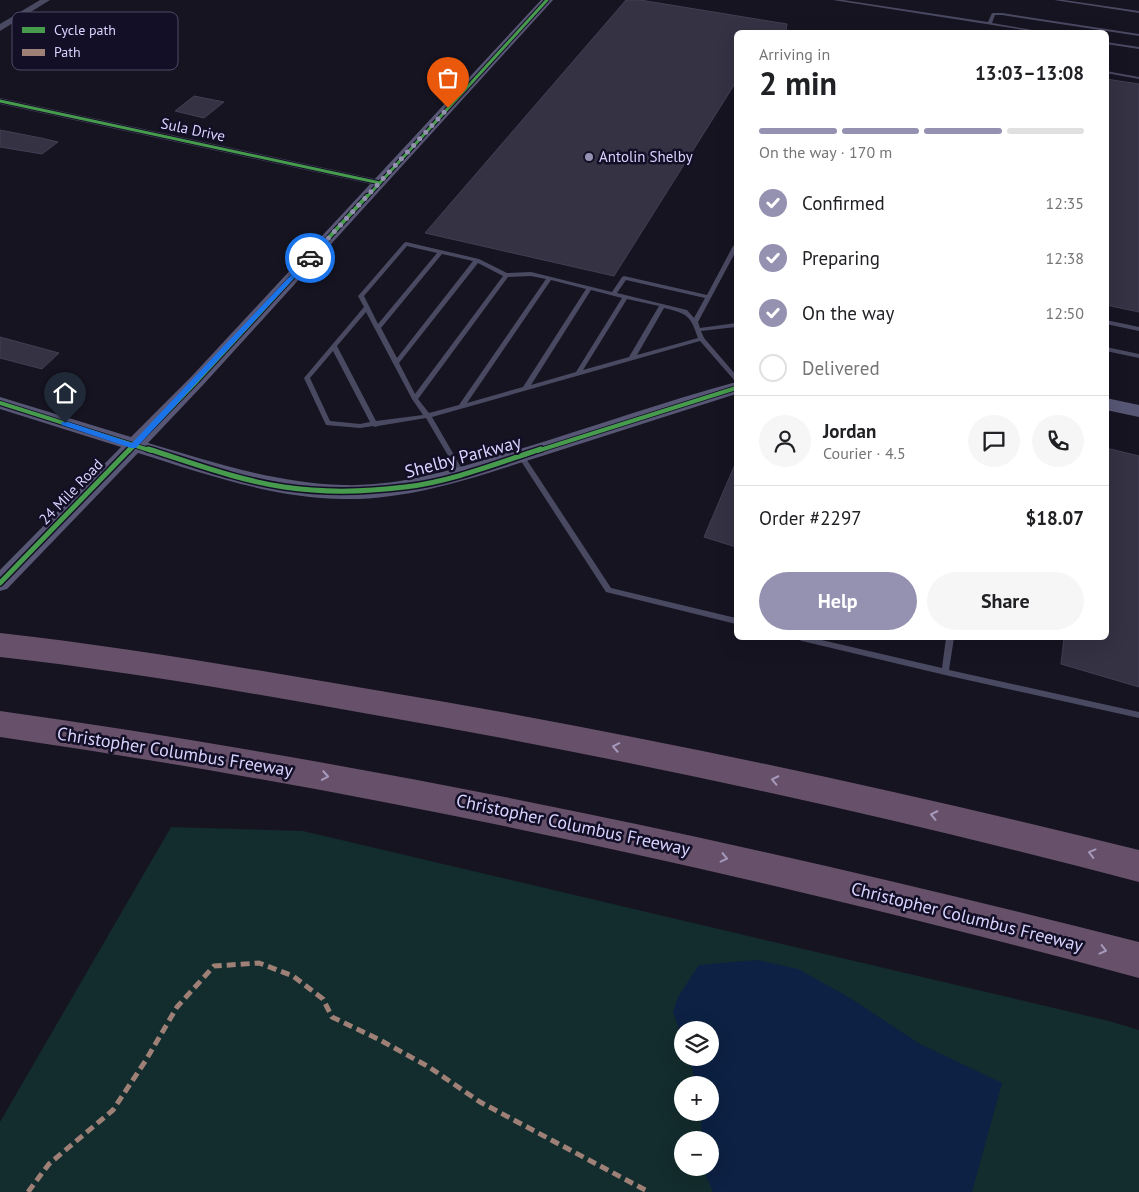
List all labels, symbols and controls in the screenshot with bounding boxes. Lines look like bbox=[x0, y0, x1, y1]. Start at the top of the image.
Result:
legend bbox=[12, 12, 178, 70]
text: Cycle path bbox=[54, 21, 116, 39]
text: Path bbox=[54, 43, 81, 61]
text: Arriving in bbox=[759, 44, 830, 64]
pin bbox=[427, 57, 469, 108]
text: 13:03–13:08 bbox=[975, 61, 1084, 85]
text: 2 min bbox=[759, 62, 837, 104]
icon: bag bbox=[434, 64, 462, 92]
street label: Sula Drive bbox=[159, 113, 227, 146]
text: On the way · 170 m bbox=[759, 142, 892, 162]
place label: Antolin Shelby bbox=[599, 147, 693, 166]
marker: Antolin Shelby bbox=[583, 151, 595, 163]
icon: check bbox=[759, 189, 787, 217]
text: Confirmed bbox=[802, 191, 885, 215]
text: 12:35 bbox=[1046, 193, 1084, 213]
courier bbox=[285, 233, 335, 283]
icon: car bbox=[296, 244, 324, 272]
icon: check bbox=[759, 244, 787, 272]
text: Preparing bbox=[802, 246, 880, 270]
text: 12:38 bbox=[1046, 248, 1084, 268]
icon: check bbox=[759, 299, 787, 327]
text: On the way bbox=[802, 301, 894, 325]
text: 12:50 bbox=[1046, 303, 1084, 323]
text: Delivered bbox=[802, 356, 880, 380]
pin bbox=[44, 372, 86, 423]
icon: home bbox=[51, 379, 79, 407]
button: person bbox=[759, 415, 811, 467]
button: chat bbox=[968, 415, 1020, 467]
button: phone bbox=[1032, 415, 1084, 467]
text: Jordan bbox=[823, 419, 876, 443]
street label: Shelby Parkway bbox=[402, 430, 524, 483]
text: Courier · 4.5 bbox=[823, 443, 906, 463]
street label: 24 Mile Road bbox=[35, 455, 107, 528]
text: Order #2297 bbox=[759, 506, 862, 530]
text: $18.07 bbox=[1025, 506, 1084, 530]
button: Help bbox=[759, 572, 917, 630]
button: Share bbox=[927, 572, 1084, 630]
street label: Christopher Columbus Freeway bbox=[56, 722, 295, 782]
one-way arrow bbox=[612, 742, 621, 753]
one-way arrow bbox=[320, 771, 329, 781]
one-way arrow bbox=[771, 775, 780, 786]
street label: Christopher Columbus Freeway bbox=[454, 788, 693, 861]
one-way arrow bbox=[929, 810, 938, 821]
one-way arrow bbox=[1088, 849, 1096, 859]
one-way arrow bbox=[719, 852, 728, 863]
street label: Christopher Columbus Freeway bbox=[849, 877, 1086, 957]
one-way arrow bbox=[1098, 944, 1107, 955]
map controls bbox=[674, 1021, 719, 1176]
button: layers bbox=[674, 1021, 719, 1066]
button: + bbox=[674, 1076, 719, 1121]
button: − bbox=[674, 1131, 719, 1176]

